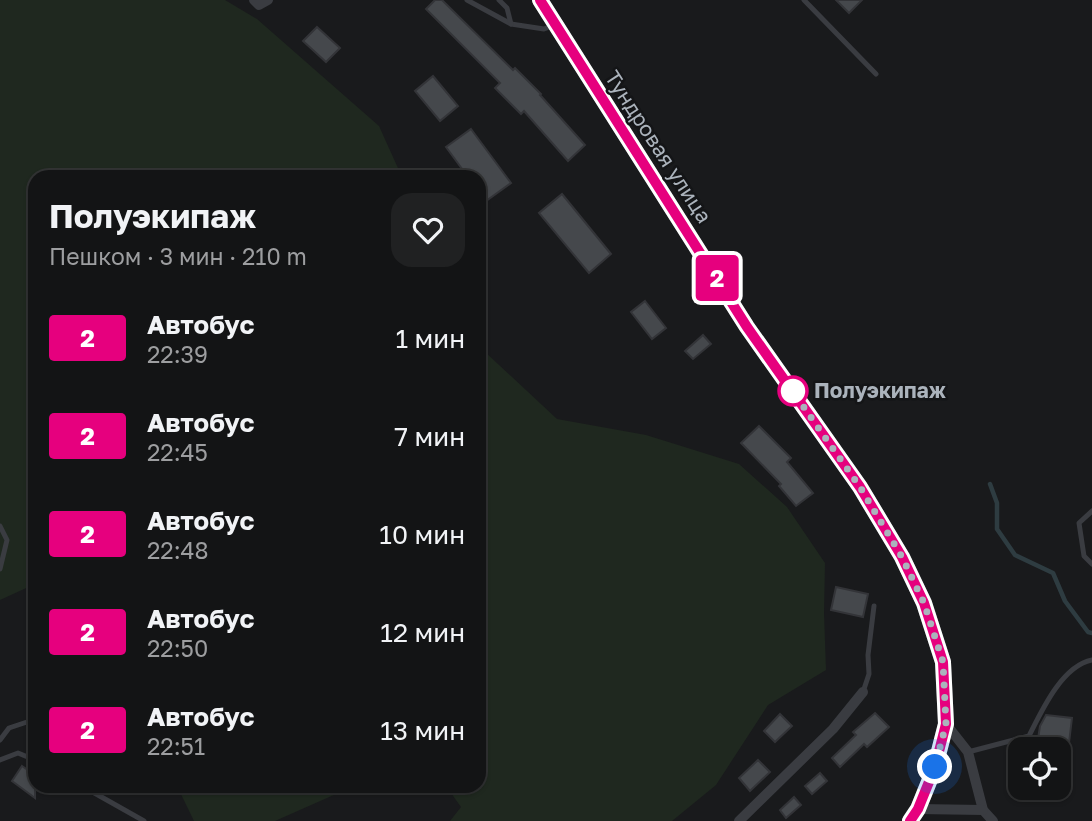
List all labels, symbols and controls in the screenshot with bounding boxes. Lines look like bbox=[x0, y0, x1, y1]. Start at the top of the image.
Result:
street label: Тундровая улица bbox=[600, 65, 718, 228]
button: heart bbox=[391, 193, 465, 267]
text: Полуэкипаж bbox=[49, 196, 256, 235]
text: Пешком · 3 мин · 210 m bbox=[49, 242, 307, 270]
line badge: 2 bbox=[694, 255, 740, 301]
text: 2 bbox=[710, 263, 724, 292]
text: Автобус bbox=[147, 309, 254, 340]
text: 2 bbox=[80, 323, 95, 352]
text: 1 мин bbox=[395, 323, 465, 354]
text: 22:39 bbox=[147, 340, 208, 368]
marker: Полуэкипаж bbox=[778, 376, 808, 406]
place label: Полуэкипаж bbox=[814, 377, 947, 403]
text: Автобус bbox=[147, 407, 254, 438]
text: 2 bbox=[80, 421, 95, 450]
text: 7 мин bbox=[394, 421, 465, 452]
text: 22:45 bbox=[147, 438, 208, 466]
text: Автобус bbox=[147, 505, 254, 536]
text: 2 bbox=[80, 519, 95, 548]
text: 10 мин bbox=[379, 519, 465, 550]
text: 22:48 bbox=[147, 536, 209, 564]
text: Автобус bbox=[147, 603, 254, 634]
text: 2 bbox=[80, 617, 95, 646]
text: 12 мин bbox=[380, 617, 465, 648]
text: 22:50 bbox=[147, 634, 208, 662]
text: Автобус bbox=[147, 701, 254, 732]
text: 2 bbox=[80, 715, 95, 744]
text: 13 мин bbox=[380, 715, 465, 746]
text: 22:51 bbox=[147, 732, 205, 760]
map controls bbox=[1008, 737, 1071, 800]
button: locate bbox=[1008, 737, 1071, 800]
your location bbox=[917, 749, 952, 784]

